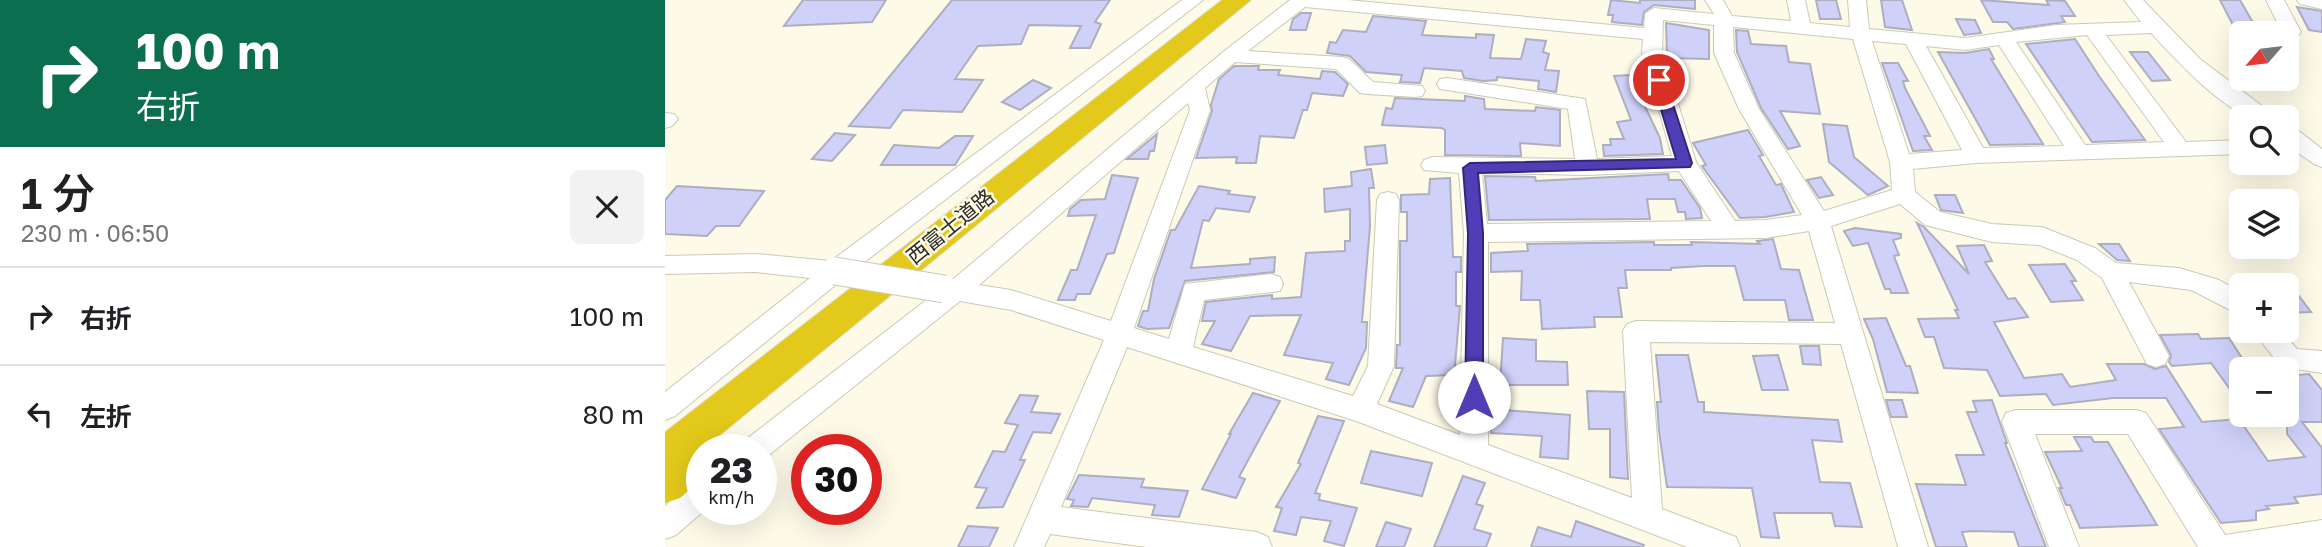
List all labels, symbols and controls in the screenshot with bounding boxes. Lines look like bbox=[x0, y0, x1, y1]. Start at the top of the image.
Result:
text: 100 m bbox=[136, 21, 280, 80]
north arrow bbox=[2229, 21, 2299, 91]
map controls bbox=[2229, 21, 2299, 427]
icon: right bbox=[21, 28, 112, 119]
pin bbox=[1629, 50, 1689, 110]
icon: arrive bbox=[1640, 61, 1678, 99]
text: 右折 bbox=[136, 87, 200, 125]
button: search bbox=[2229, 105, 2299, 175]
text: 1 分 bbox=[21, 168, 95, 218]
button: close bbox=[570, 170, 644, 244]
street label: 西富士道路 bbox=[901, 183, 999, 269]
button: layers bbox=[2229, 189, 2299, 259]
text: 230 m · 06:50 bbox=[21, 219, 169, 247]
button: + bbox=[2229, 273, 2299, 343]
icon: right bbox=[21, 297, 59, 335]
text: 100 m bbox=[570, 301, 644, 332]
text: 右折 bbox=[80, 303, 132, 334]
button: − bbox=[2229, 357, 2299, 427]
position arrow bbox=[1437, 360, 1511, 434]
icon: left bbox=[21, 395, 59, 433]
text: 80 m bbox=[583, 399, 644, 430]
text: 左折 bbox=[80, 401, 132, 432]
speed limit sign: 30 bbox=[791, 434, 882, 525]
text: 23 bbox=[710, 449, 753, 491]
text: km/h bbox=[709, 486, 754, 508]

